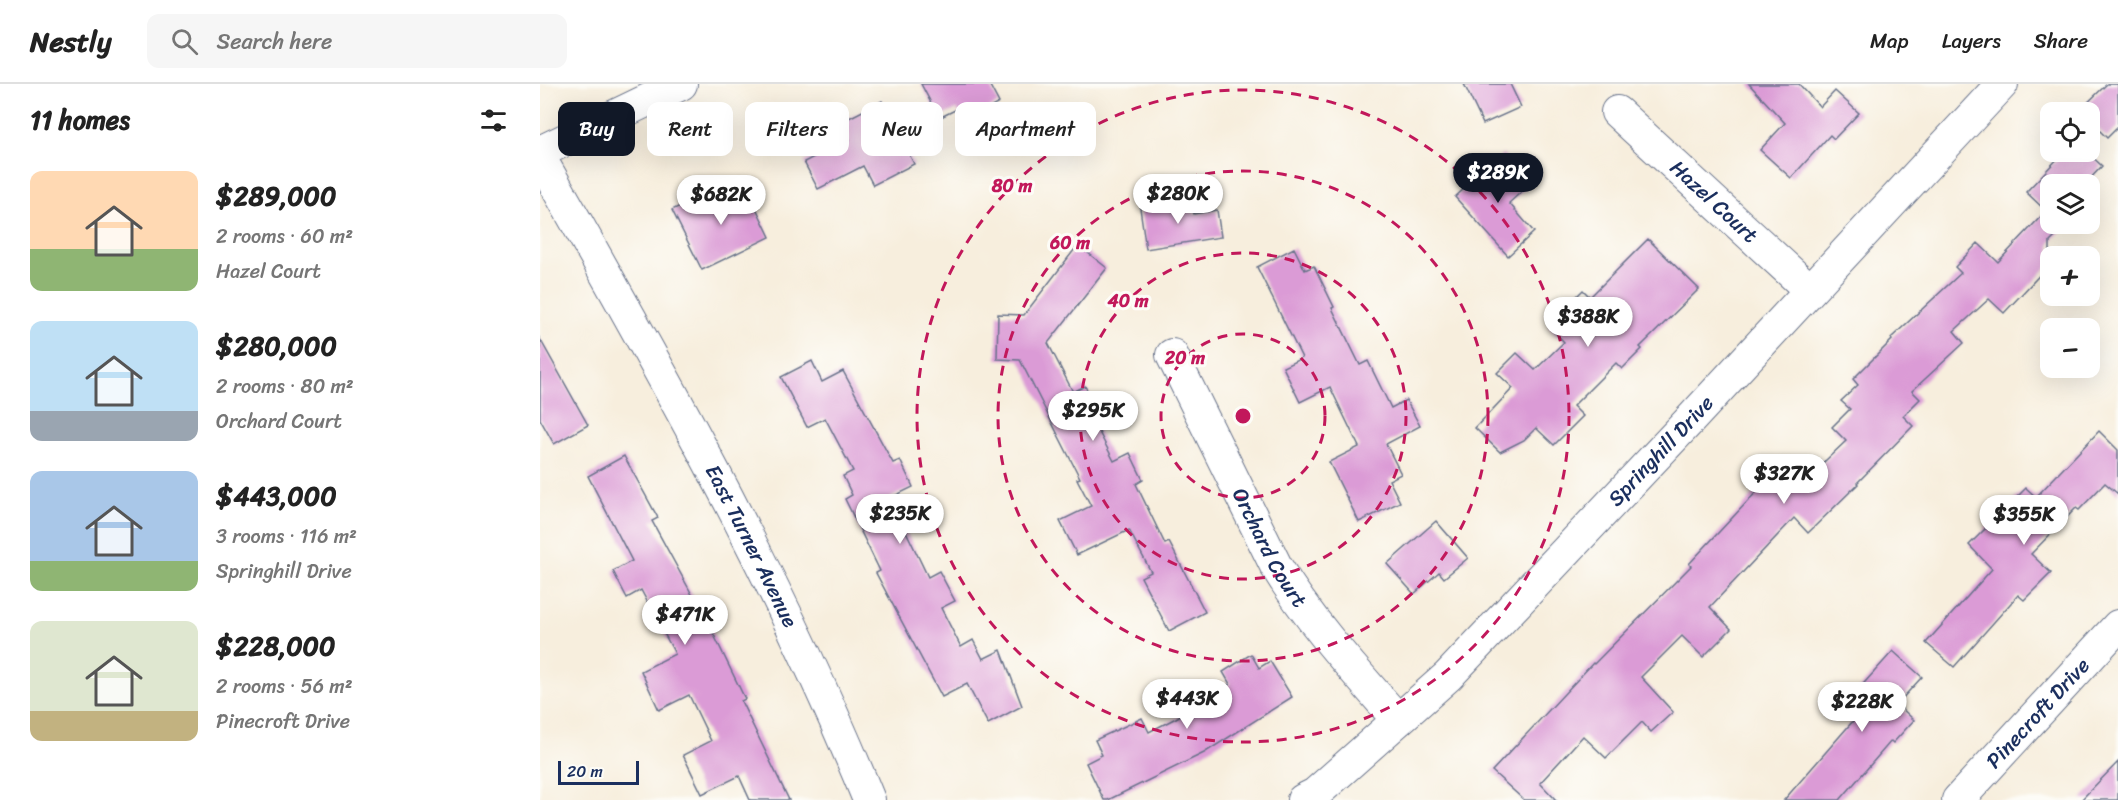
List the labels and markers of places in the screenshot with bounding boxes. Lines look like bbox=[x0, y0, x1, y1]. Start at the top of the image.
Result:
pin: $289K bbox=[1456, 153, 1540, 204]
pin: $280K bbox=[1136, 174, 1220, 225]
pin: $682K bbox=[679, 175, 763, 226]
pin: $388K bbox=[1546, 297, 1630, 348]
pin: $295K bbox=[1051, 391, 1135, 442]
centre of rings bbox=[1233, 406, 1253, 426]
pin: $327K bbox=[1742, 454, 1826, 505]
pin: $235K bbox=[858, 494, 942, 545]
pin: $355K bbox=[1982, 495, 2066, 546]
pin: $471K bbox=[643, 595, 727, 646]
pin: $443K bbox=[1145, 679, 1229, 730]
pin: $228K bbox=[1820, 682, 1904, 733]

